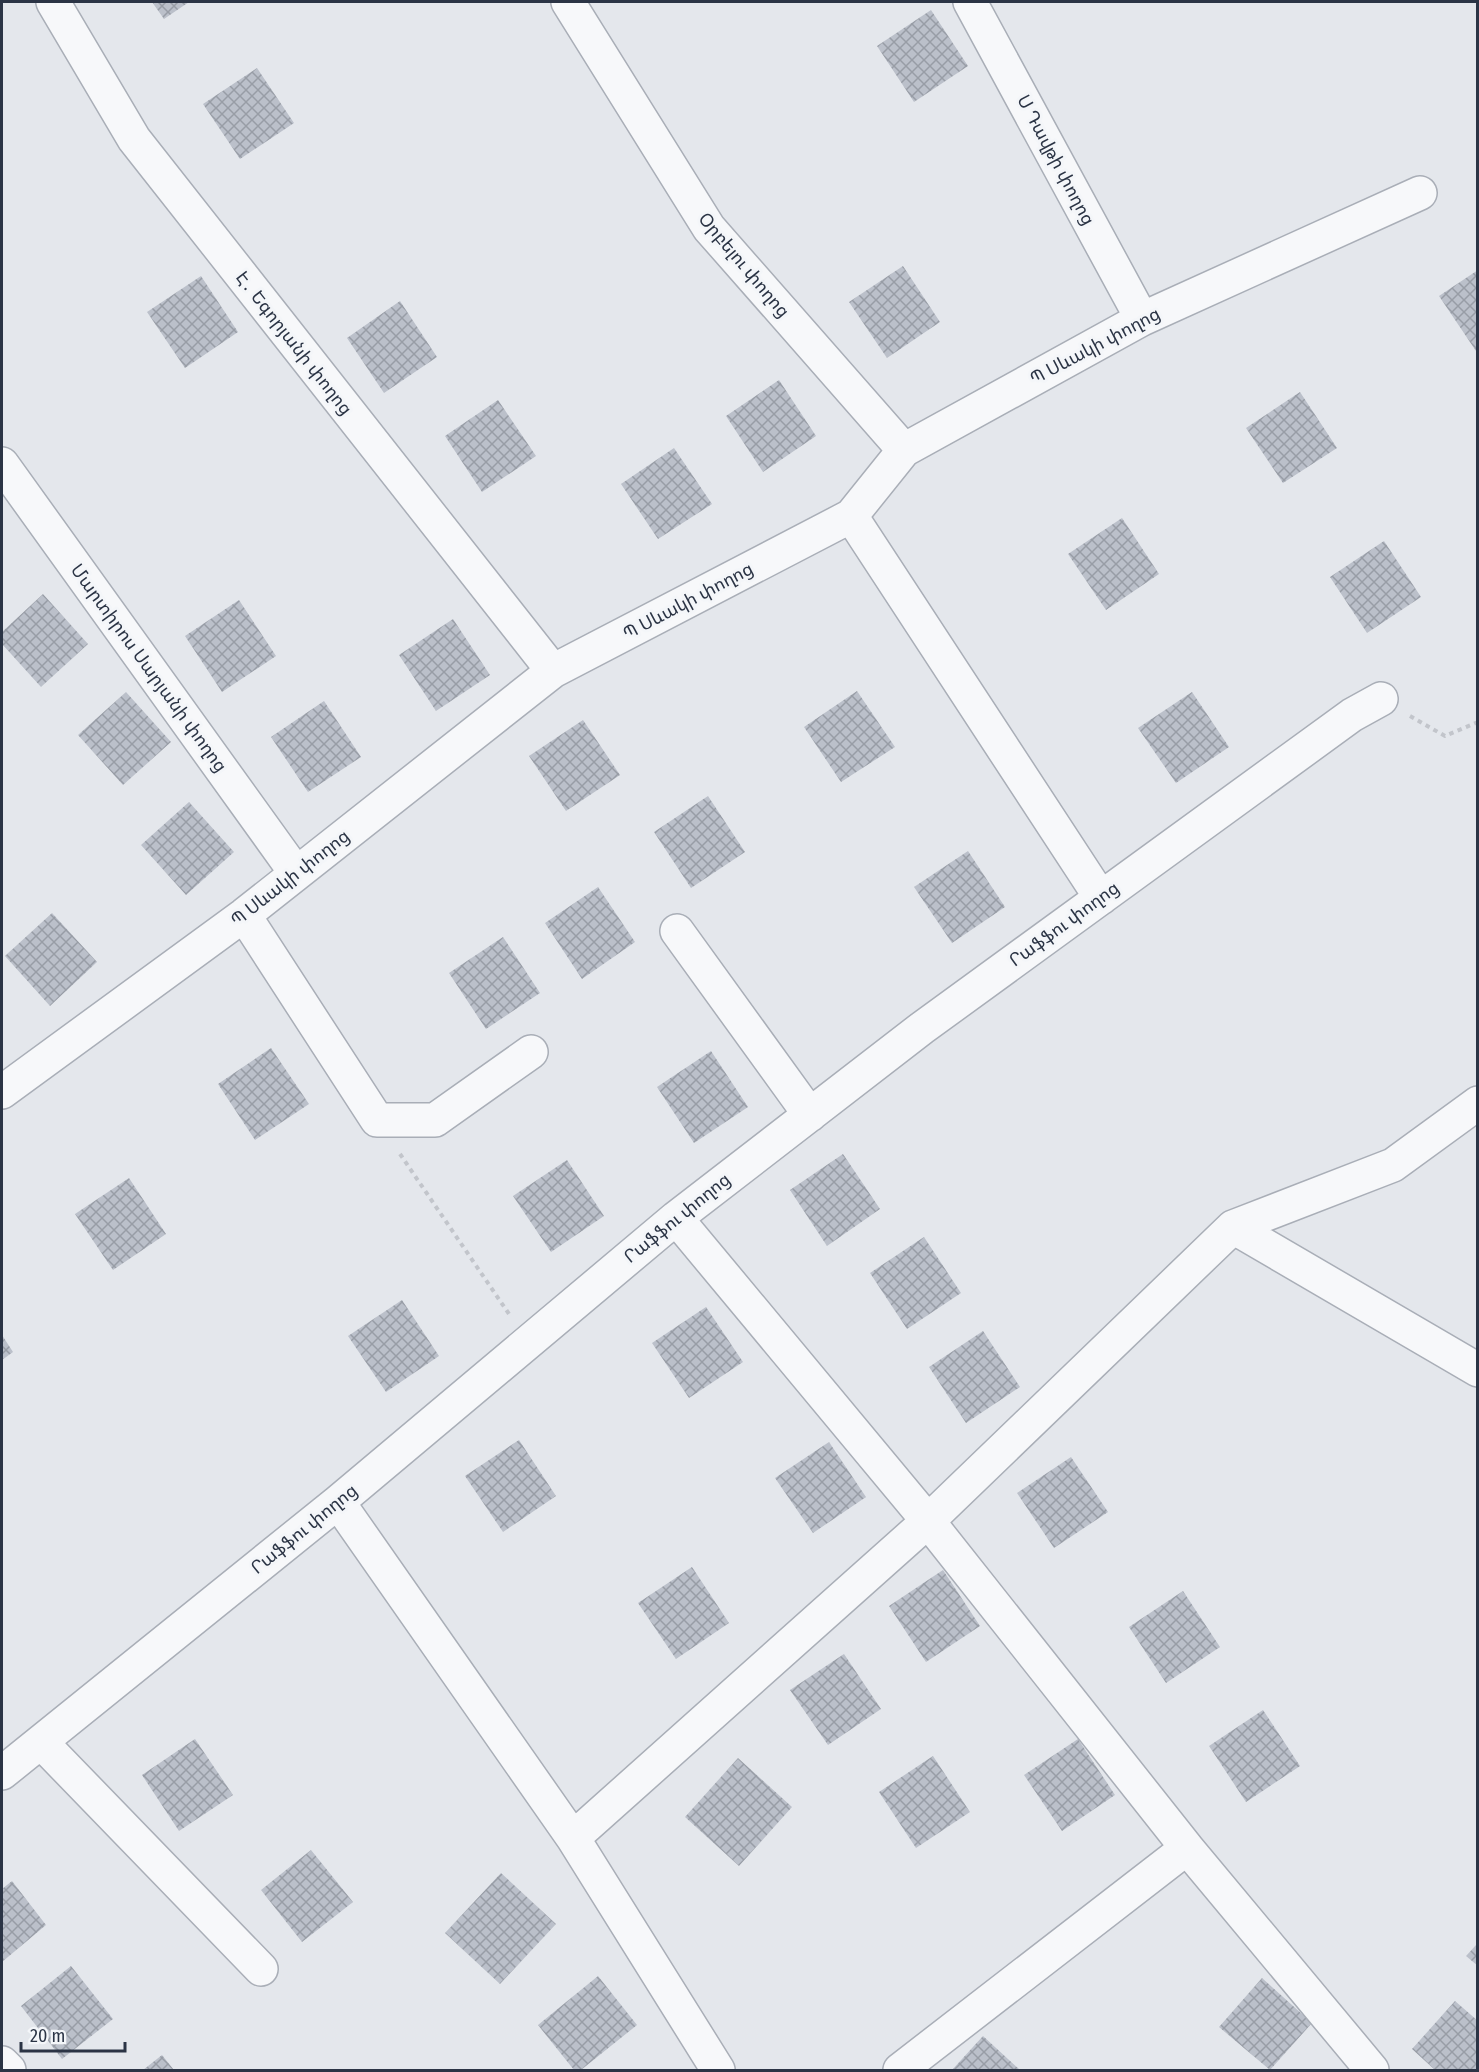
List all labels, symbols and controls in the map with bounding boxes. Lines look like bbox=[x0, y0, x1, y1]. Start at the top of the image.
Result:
street label: Ս Դավթի փողոց bbox=[1012, 91, 1100, 229]
street label: Օրբելու փողոց bbox=[694, 208, 794, 322]
street label: Է․ Եգորյանի փողոց bbox=[231, 267, 357, 419]
street label: Պ Սևակի փողոց bbox=[1026, 302, 1164, 390]
street label: Պ Սևակի փողոց bbox=[619, 557, 757, 645]
street label: Մարտիրոս Սարյանի փողոց bbox=[66, 560, 232, 776]
street label: Պ Սևակի փողոց bbox=[226, 825, 354, 931]
street label: Րաֆֆու փողոց bbox=[1005, 877, 1123, 971]
street label: Րաֆֆու փողոց bbox=[619, 1168, 735, 1268]
street label: Րաֆֆու փողոց bbox=[246, 1479, 362, 1579]
scale bar bbox=[21, 2015, 124, 2053]
text: 20 m bbox=[30, 2025, 65, 2047]

